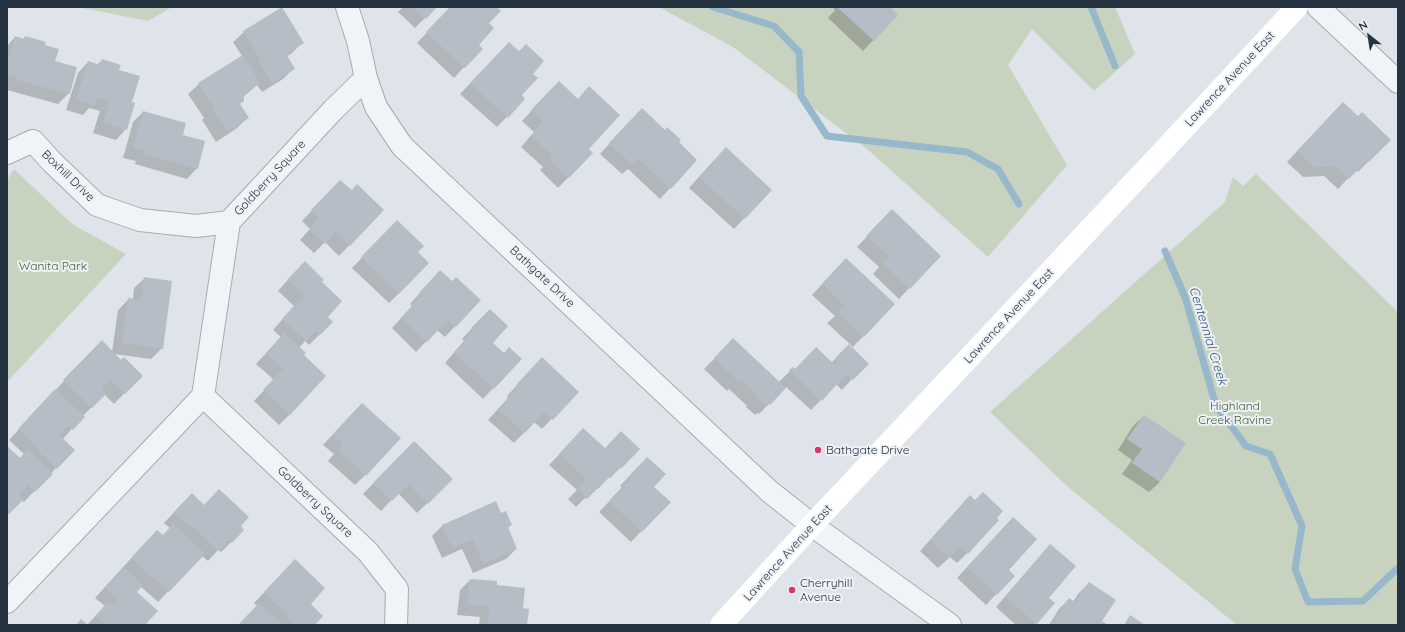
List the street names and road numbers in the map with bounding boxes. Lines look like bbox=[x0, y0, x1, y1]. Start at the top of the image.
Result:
street label: Lawrence Avenue East bbox=[1182, 28, 1278, 130]
street label: Goldberry Square bbox=[231, 137, 309, 219]
street label: Boxhill Drive bbox=[39, 147, 97, 205]
street label: Bathgate Drive bbox=[507, 243, 577, 311]
street label: Lawrence Avenue East bbox=[961, 265, 1057, 367]
street label: Goldberry Square bbox=[274, 463, 356, 541]
street label: Lawrence Avenue East bbox=[741, 502, 835, 604]

